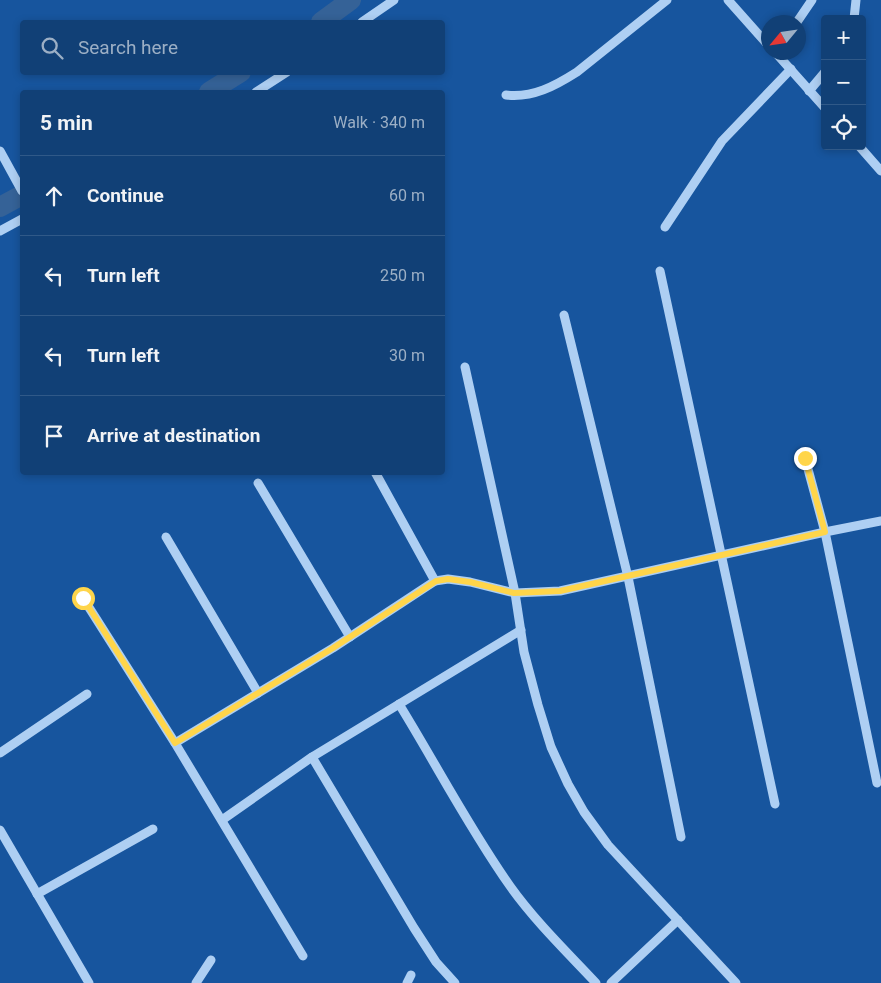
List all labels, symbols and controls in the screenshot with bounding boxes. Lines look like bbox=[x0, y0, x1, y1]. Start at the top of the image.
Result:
north arrow bbox=[761, 15, 806, 60]
map controls bbox=[821, 15, 866, 150]
button: + bbox=[821, 15, 866, 60]
search box bbox=[20, 20, 445, 75]
icon: search bbox=[38, 34, 66, 62]
text: Search here bbox=[78, 36, 178, 59]
button: − bbox=[821, 60, 866, 105]
button: locate bbox=[821, 105, 866, 150]
text: 5 min bbox=[40, 111, 93, 135]
text: Walk · 340 m bbox=[333, 113, 425, 132]
icon: ahead bbox=[40, 182, 68, 210]
text: Continue bbox=[87, 184, 164, 207]
text: 60 m bbox=[389, 186, 425, 205]
icon: left bbox=[40, 262, 68, 290]
text: Turn left bbox=[87, 264, 160, 287]
text: 250 m bbox=[380, 266, 425, 285]
icon: left bbox=[40, 342, 68, 370]
text: Turn left bbox=[87, 344, 160, 367]
text: 30 m bbox=[389, 346, 425, 365]
icon: arrive bbox=[40, 422, 68, 450]
text: Arrive at destination bbox=[87, 424, 260, 447]
route end bbox=[794, 447, 817, 470]
route start bbox=[72, 587, 95, 610]

